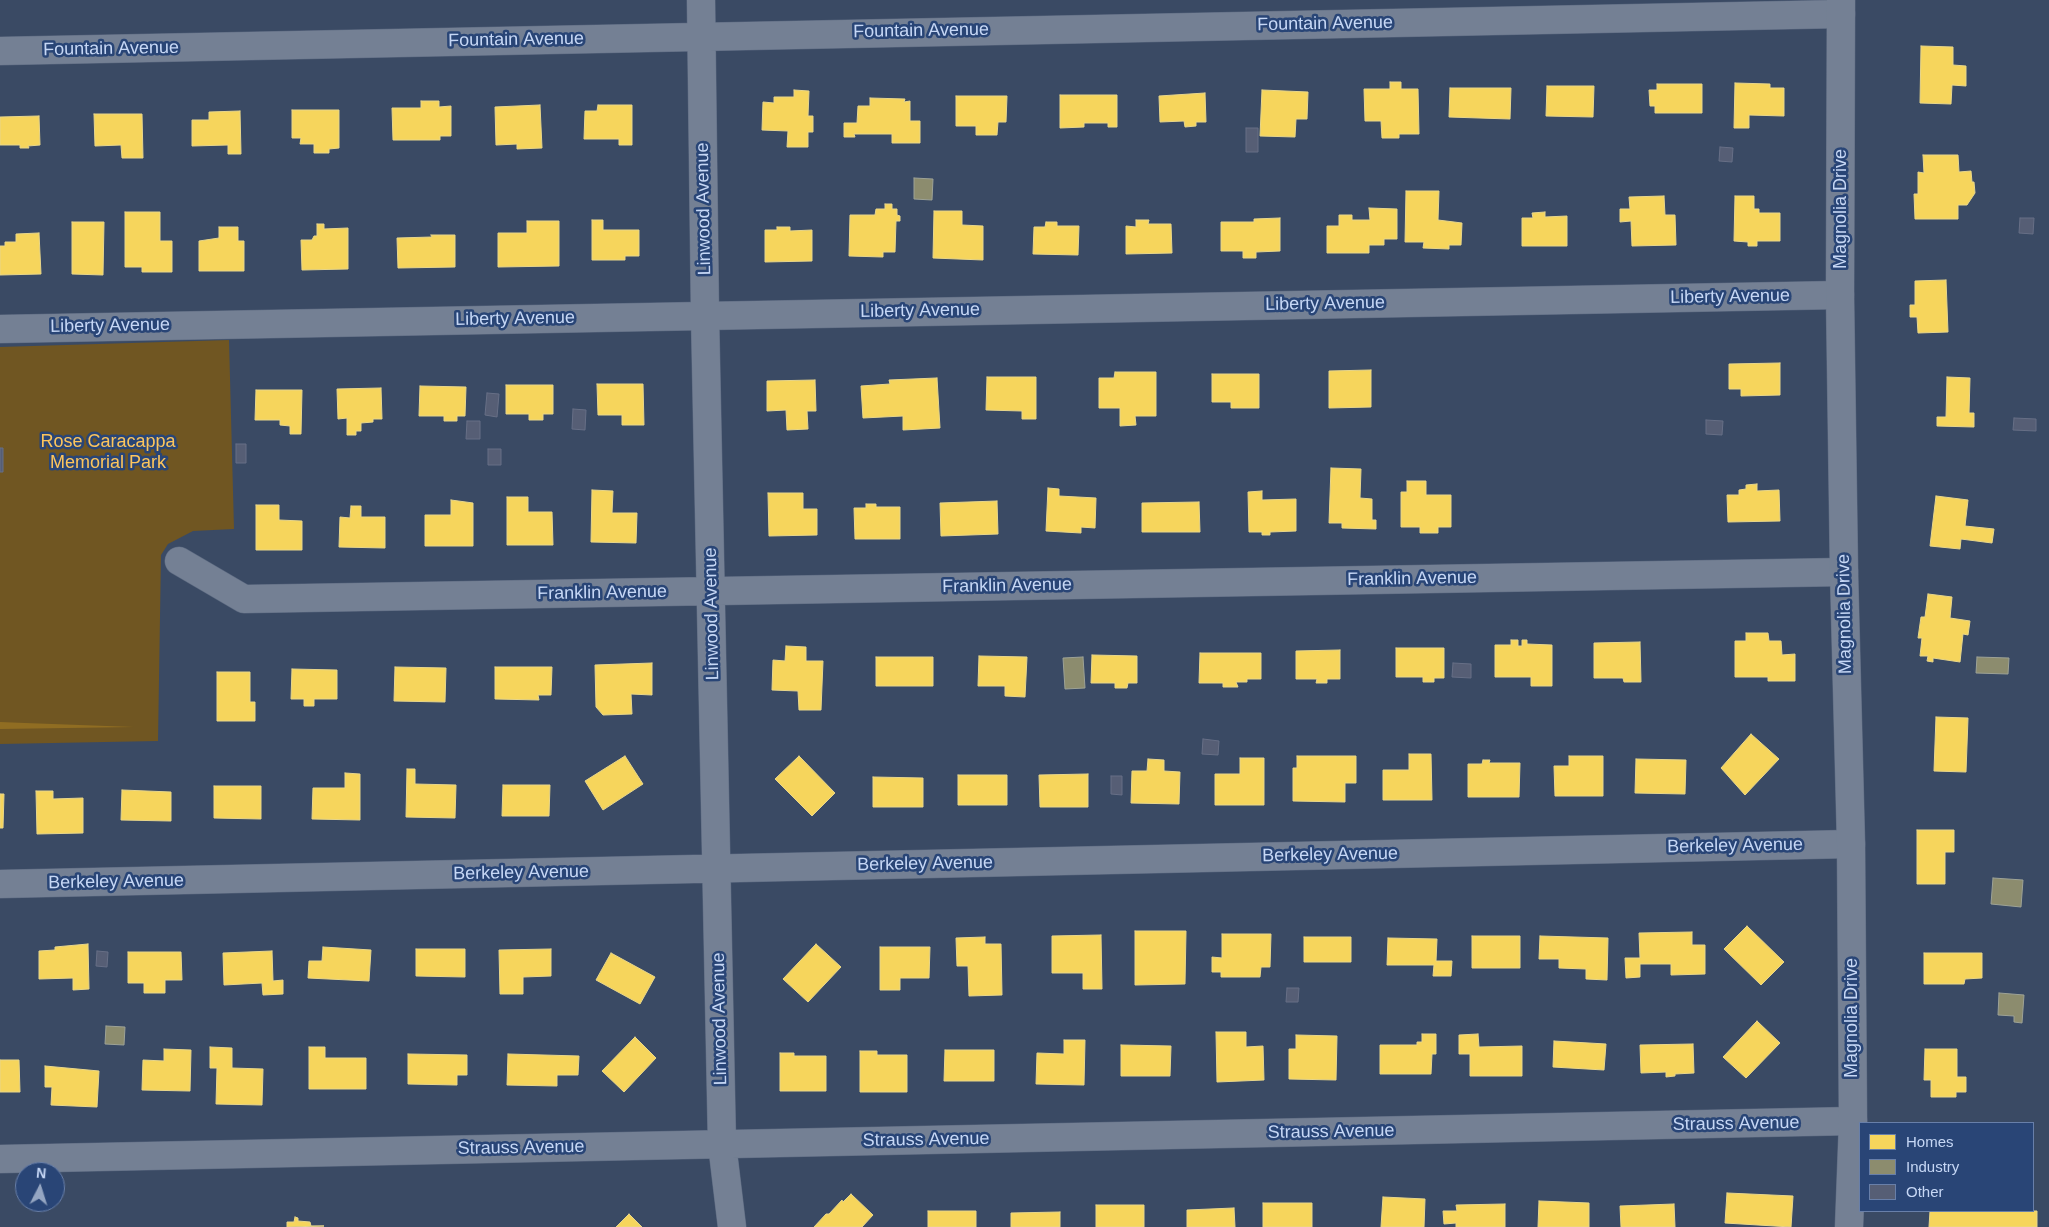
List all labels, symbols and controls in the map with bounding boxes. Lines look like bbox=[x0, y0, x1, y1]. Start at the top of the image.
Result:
street label: Fountain Avenue bbox=[1257, 12, 1393, 36]
street label: Fountain Avenue bbox=[853, 19, 989, 43]
street label: Fountain Avenue bbox=[448, 28, 584, 52]
street label: Fountain Avenue bbox=[43, 37, 179, 61]
street label: Linwood Avenue bbox=[692, 142, 716, 276]
street label: Magnolia Drive bbox=[1830, 149, 1852, 269]
street label: Liberty Avenue bbox=[1670, 285, 1790, 309]
street label: Liberty Avenue bbox=[1265, 292, 1385, 316]
street label: Liberty Avenue bbox=[860, 299, 980, 323]
street label: Liberty Avenue bbox=[455, 307, 575, 331]
street label: Liberty Avenue bbox=[50, 314, 170, 338]
park label: Rose Caracappa Memorial Park bbox=[40, 431, 176, 474]
street label: Linwood Avenue bbox=[700, 547, 724, 681]
street label: Magnolia Drive bbox=[1833, 554, 1857, 674]
street label: Franklin Avenue bbox=[1347, 567, 1477, 591]
street label: Franklin Avenue bbox=[942, 574, 1072, 598]
street label: Franklin Avenue bbox=[537, 581, 667, 605]
street label: Berkeley Avenue bbox=[1667, 834, 1803, 858]
street label: Berkeley Avenue bbox=[1262, 843, 1398, 867]
street label: Berkeley Avenue bbox=[857, 852, 993, 876]
street label: Berkeley Avenue bbox=[453, 861, 589, 885]
street label: Berkeley Avenue bbox=[48, 870, 184, 894]
street label: Linwood Avenue bbox=[708, 952, 732, 1086]
street label: Magnolia Drive bbox=[1841, 958, 1863, 1078]
street label: Strauss Avenue bbox=[1672, 1112, 1800, 1136]
street label: Strauss Avenue bbox=[1267, 1120, 1395, 1144]
legend bbox=[1859, 1122, 2034, 1212]
street label: Strauss Avenue bbox=[862, 1128, 990, 1152]
text: Homes bbox=[1906, 1133, 1954, 1150]
street label: Strauss Avenue bbox=[457, 1136, 585, 1160]
text: Industry bbox=[1906, 1158, 1959, 1175]
north arrow bbox=[15, 1162, 65, 1212]
text: N bbox=[35, 1165, 47, 1181]
text: Other bbox=[1906, 1183, 1944, 1200]

